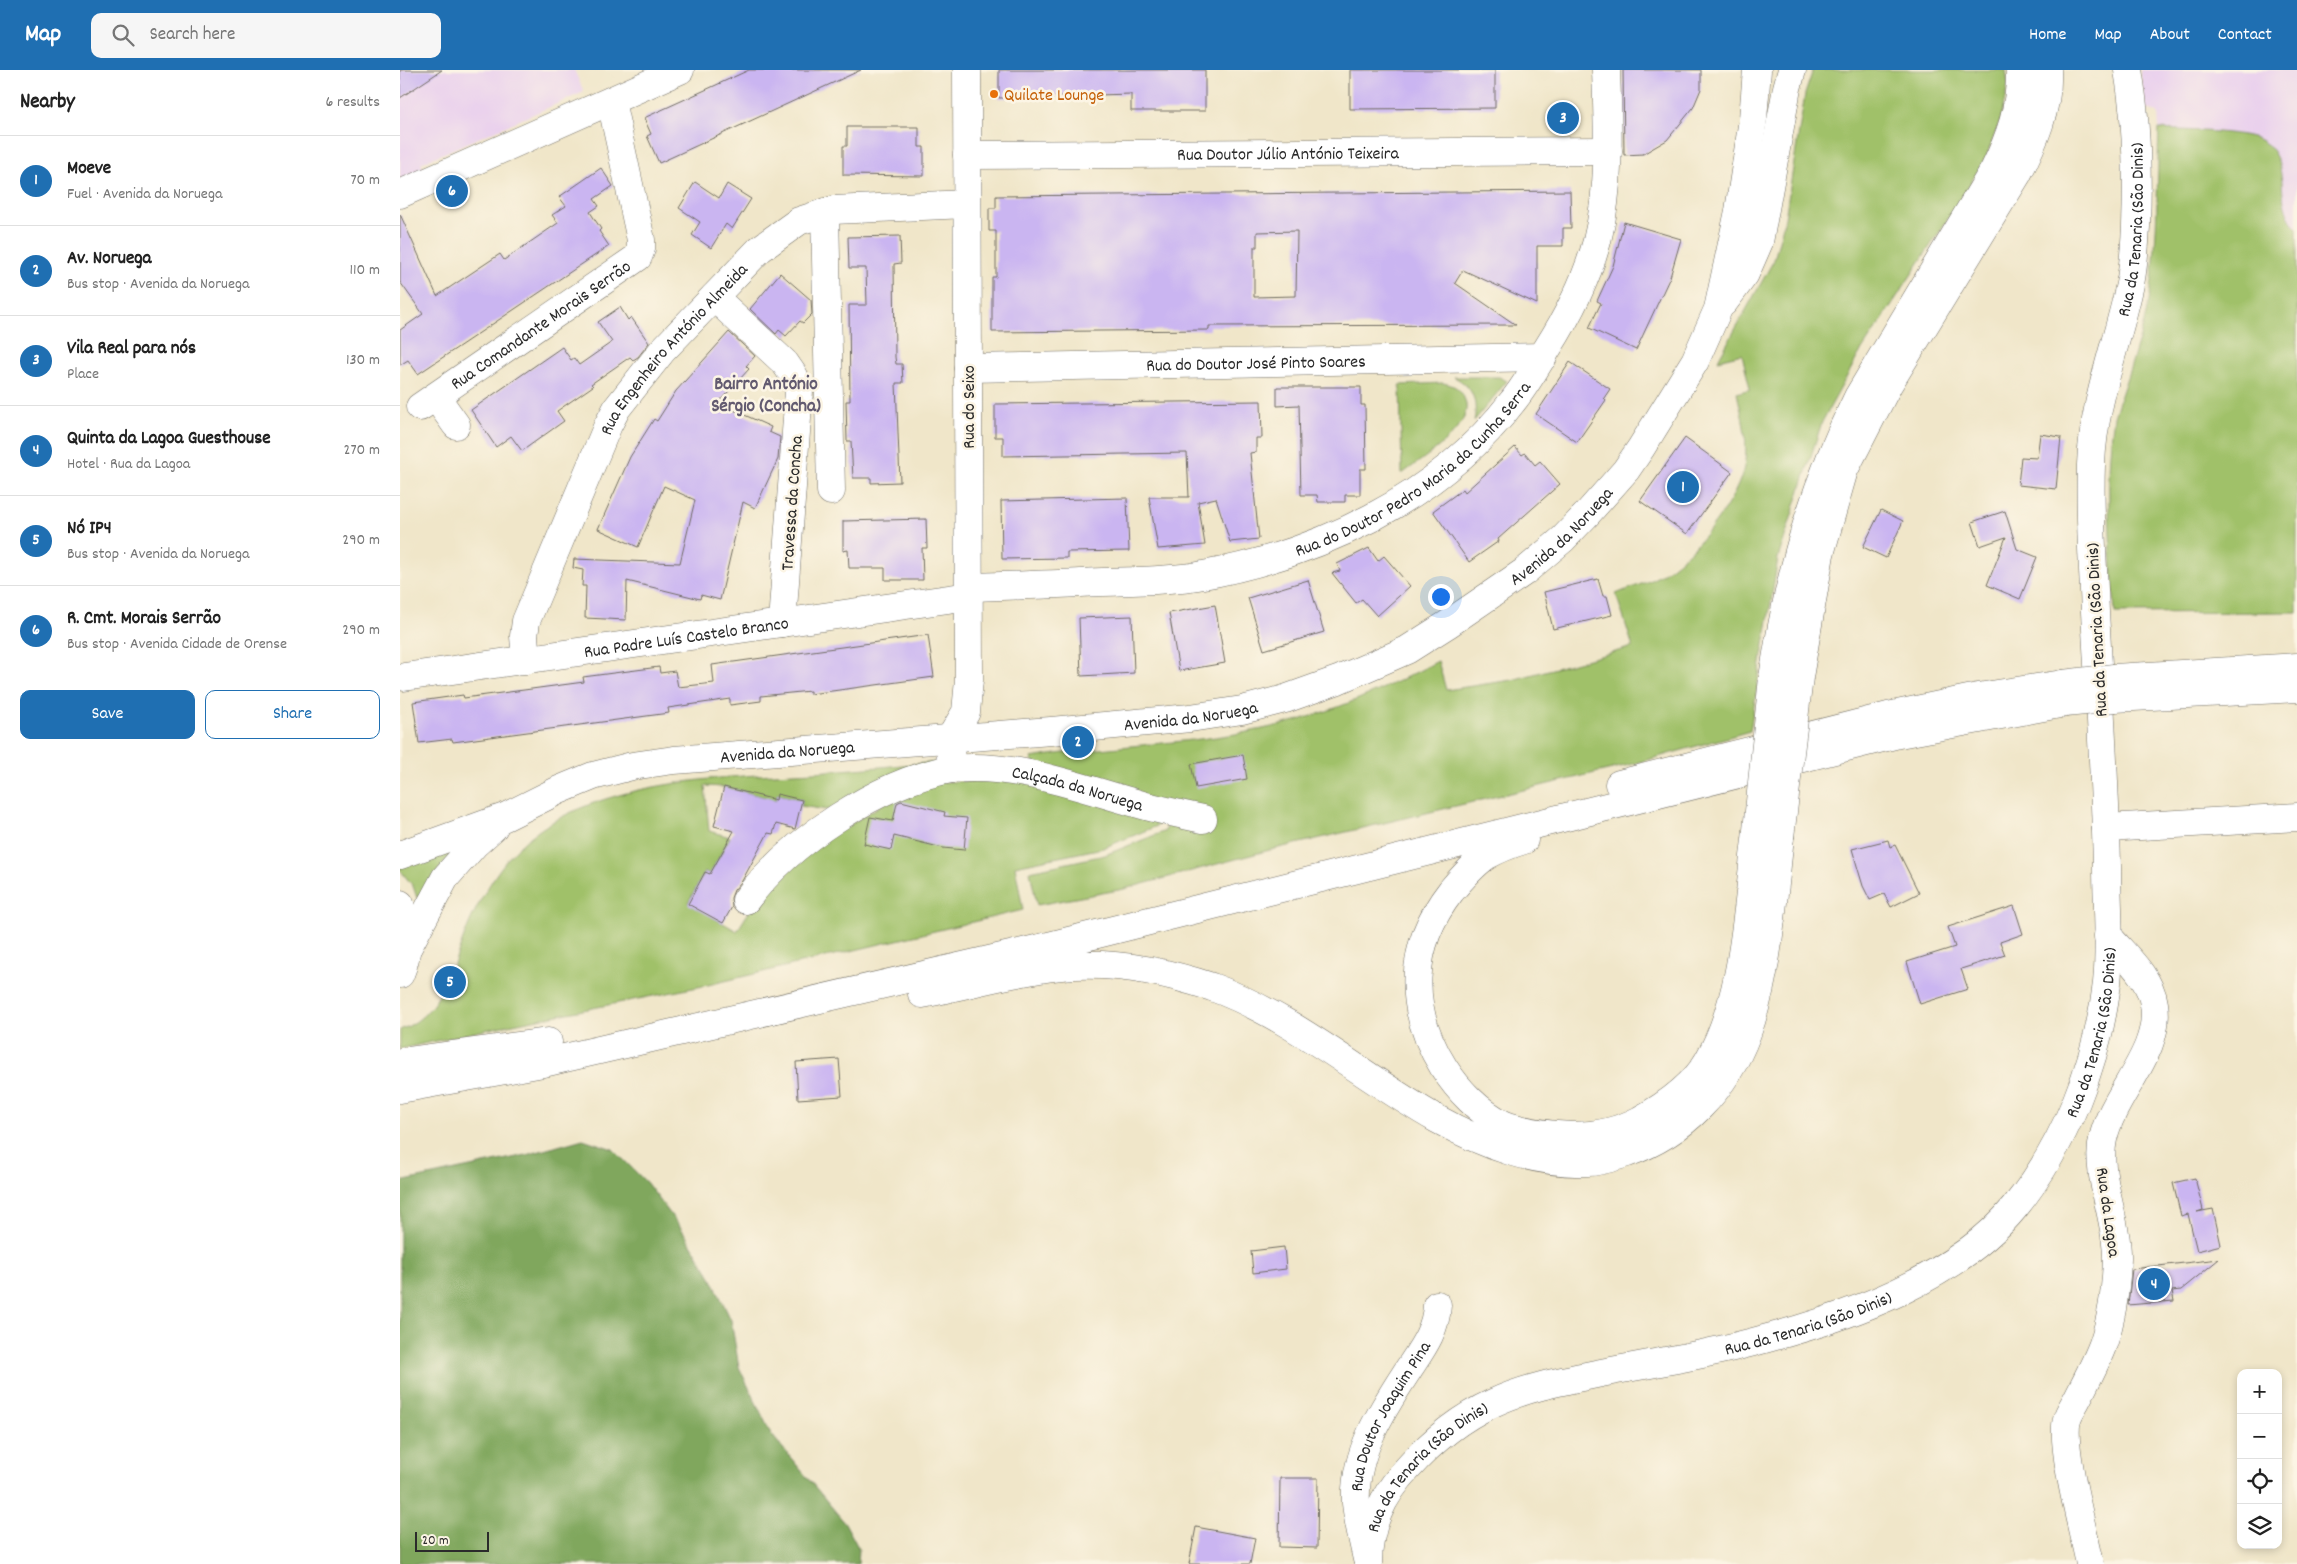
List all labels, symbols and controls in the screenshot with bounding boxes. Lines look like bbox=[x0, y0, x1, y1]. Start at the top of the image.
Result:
search box bbox=[91, 13, 441, 58]
text: Map bbox=[25, 18, 61, 52]
icon: search bbox=[109, 21, 137, 49]
text: Search here bbox=[149, 22, 235, 49]
text: Home bbox=[2029, 23, 2066, 48]
text: Map bbox=[2094, 23, 2122, 48]
text: About bbox=[2150, 23, 2190, 48]
text: Contact bbox=[2218, 23, 2272, 48]
place label: Quilate Lounge bbox=[1004, 84, 1104, 109]
text: Nearby bbox=[20, 88, 75, 118]
marker: Quilate Lounge bbox=[988, 88, 1000, 100]
text: 6 results bbox=[325, 91, 380, 114]
pin: 3 bbox=[1547, 99, 1579, 137]
street label: Rua Doutor Júlio António Teixeira bbox=[1177, 142, 1400, 169]
street label: Rua da Tenaria (São Dinis) bbox=[2113, 142, 2152, 320]
text: Moeve bbox=[67, 156, 111, 183]
text: 1 bbox=[34, 169, 38, 192]
text: 70 m bbox=[350, 169, 380, 192]
pin: 6 bbox=[436, 172, 468, 210]
text: Fuel · Avenida da Noruega bbox=[67, 183, 222, 206]
text: Av. Noruega bbox=[67, 246, 151, 273]
street label: Rua Comandante Morais Serrão bbox=[446, 255, 637, 397]
text: 2 bbox=[33, 259, 40, 282]
text: 110 m bbox=[350, 259, 380, 282]
street label: Rua Engenheiro António Almeida bbox=[595, 259, 755, 439]
text: Bus stop · Avenida da Noruega bbox=[67, 273, 250, 296]
text: Vila Real para nós bbox=[67, 336, 196, 363]
text: 3 bbox=[32, 349, 40, 372]
text: 130 m bbox=[346, 349, 380, 372]
street label: Rua do Doutor José Pinto Soares bbox=[1146, 350, 1366, 380]
text: Place bbox=[67, 363, 99, 386]
street label: Rua do Seixo bbox=[958, 365, 983, 449]
district label: Bairro António Sérgio (Concha) bbox=[711, 372, 821, 421]
street label: Rua do Doutor Pedro Maria da Cunha Serra bbox=[1292, 377, 1539, 565]
text: Quinta da Lagoa Guesthouse bbox=[67, 426, 271, 453]
street label: Travessa da Concha bbox=[776, 434, 811, 572]
text: 4 bbox=[33, 439, 39, 462]
text: 270 m bbox=[344, 439, 380, 462]
text: Hotel · Rua da Lagoa bbox=[67, 453, 190, 476]
pin: 1 bbox=[1667, 468, 1699, 506]
street label: Avenida da Noruega bbox=[1505, 482, 1621, 593]
text: Nó IP4 bbox=[67, 516, 112, 543]
text: 5 bbox=[32, 529, 40, 552]
text: 290 m bbox=[342, 529, 380, 552]
street label: Rua da Tenaria (São Dinis) bbox=[2081, 542, 2116, 718]
text: Bus stop · Avenida da Noruega bbox=[67, 543, 250, 566]
your location bbox=[1428, 584, 1454, 610]
text: R. Cmt. Morais Serrão bbox=[67, 606, 221, 633]
street label: Rua Padre Luís Castelo Branco bbox=[583, 612, 790, 666]
text: 6 bbox=[32, 619, 40, 642]
text: 290 m bbox=[342, 619, 380, 642]
text: Bus stop · Avenida Cidade de Orense bbox=[67, 633, 287, 656]
button: Save bbox=[20, 690, 195, 739]
button: Share bbox=[205, 690, 380, 739]
street label: Avenida da Noruega bbox=[1123, 696, 1261, 739]
pin: 2 bbox=[1062, 723, 1094, 761]
street label: Avenida da Noruega bbox=[719, 736, 856, 771]
street label: Calçada da Noruega bbox=[1010, 761, 1146, 820]
street label: Rua da Tenaria (São Dinis) bbox=[2061, 947, 2124, 1122]
pin: 5 bbox=[434, 963, 466, 1001]
street label: Rua da Lagoa bbox=[2088, 1166, 2125, 1259]
pin: 4 bbox=[2138, 1265, 2170, 1303]
street label: Rua da Tenaria (São Dinis) bbox=[1722, 1287, 1897, 1364]
street label: Rua Doutor Joaquim Pina bbox=[1346, 1337, 1439, 1492]
map controls bbox=[2237, 1369, 2282, 1549]
button: + bbox=[2237, 1369, 2282, 1414]
street label: Rua da Tenaria (São Dinis) bbox=[1362, 1397, 1493, 1536]
button: − bbox=[2237, 1414, 2282, 1459]
button: locate bbox=[2237, 1459, 2282, 1504]
button: layers bbox=[2237, 1504, 2282, 1549]
scale bar bbox=[415, 1529, 489, 1552]
text: 20 m bbox=[422, 1531, 449, 1551]

